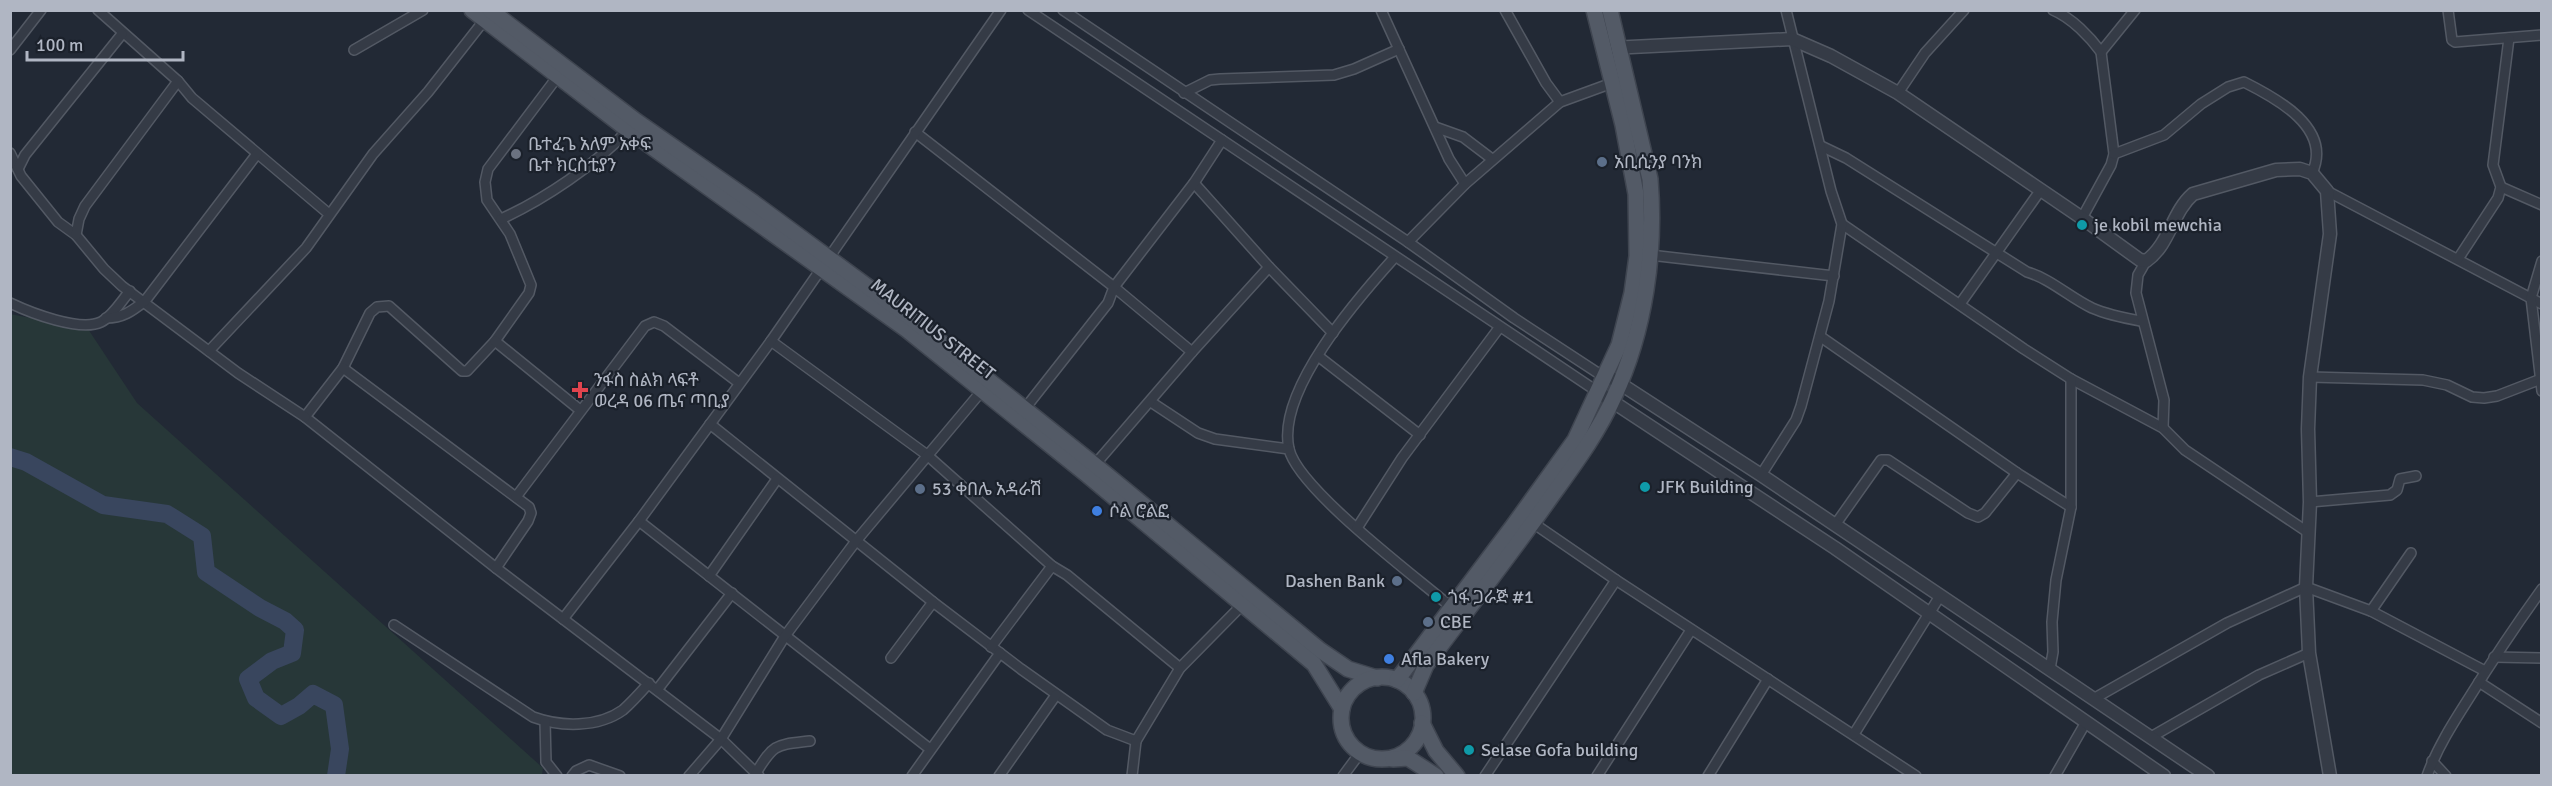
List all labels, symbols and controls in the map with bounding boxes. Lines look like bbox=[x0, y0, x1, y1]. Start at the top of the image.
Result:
scale bar bbox=[27, 24, 183, 62]
text: 100 m bbox=[36, 34, 83, 56]
place label: ቤተፈጌ አለም አቀፍ ቤተ ክርስቲያን bbox=[528, 133, 651, 176]
marker: ቤተፈጌ አለም አቀፍ ቤተ ክርስቲያን bbox=[509, 147, 523, 161]
place label: አቢሲንያ ባንክ bbox=[1614, 151, 1702, 173]
marker: አቢሲንያ ባንክ bbox=[1595, 155, 1609, 169]
place label: je kobil mewchia bbox=[2094, 214, 2222, 236]
marker: je kobil mewchia bbox=[2075, 218, 2089, 232]
street label: MAURITIUS STREET bbox=[866, 274, 1000, 385]
place label: ንፋስ ስልክ ላፍቶ ወረዳ 06 ጤና ጣቢያ bbox=[594, 369, 730, 412]
marker: ንፋስ ስልክ ላፍቶ ወረዳ 06 ጤና ጣቢያ bbox=[571, 381, 589, 399]
place label: JFK Building bbox=[1657, 476, 1754, 498]
place label: 53 ቀበሌ አዳራሽ bbox=[932, 478, 1042, 500]
marker: JFK Building bbox=[1638, 480, 1652, 494]
marker: 53 ቀበሌ አዳራሽ bbox=[913, 482, 927, 496]
place label: ሶል ሮልፎ bbox=[1109, 500, 1169, 522]
marker: ሶል ሮልፎ bbox=[1090, 504, 1104, 518]
place label: Dashen Bank bbox=[1285, 570, 1385, 592]
marker: Dashen Bank bbox=[1390, 574, 1404, 588]
place label: ጎፋ ጋራጅ #1 bbox=[1448, 586, 1534, 608]
marker: ጎፋ ጋራጅ #1 bbox=[1429, 590, 1443, 604]
place label: CBE bbox=[1440, 611, 1472, 633]
marker: CBE bbox=[1421, 615, 1435, 629]
place label: Afla Bakery bbox=[1401, 648, 1490, 670]
marker: Afla Bakery bbox=[1382, 652, 1396, 666]
place label: Selase Gofa building bbox=[1481, 739, 1638, 761]
marker: Selase Gofa building bbox=[1462, 743, 1476, 757]

